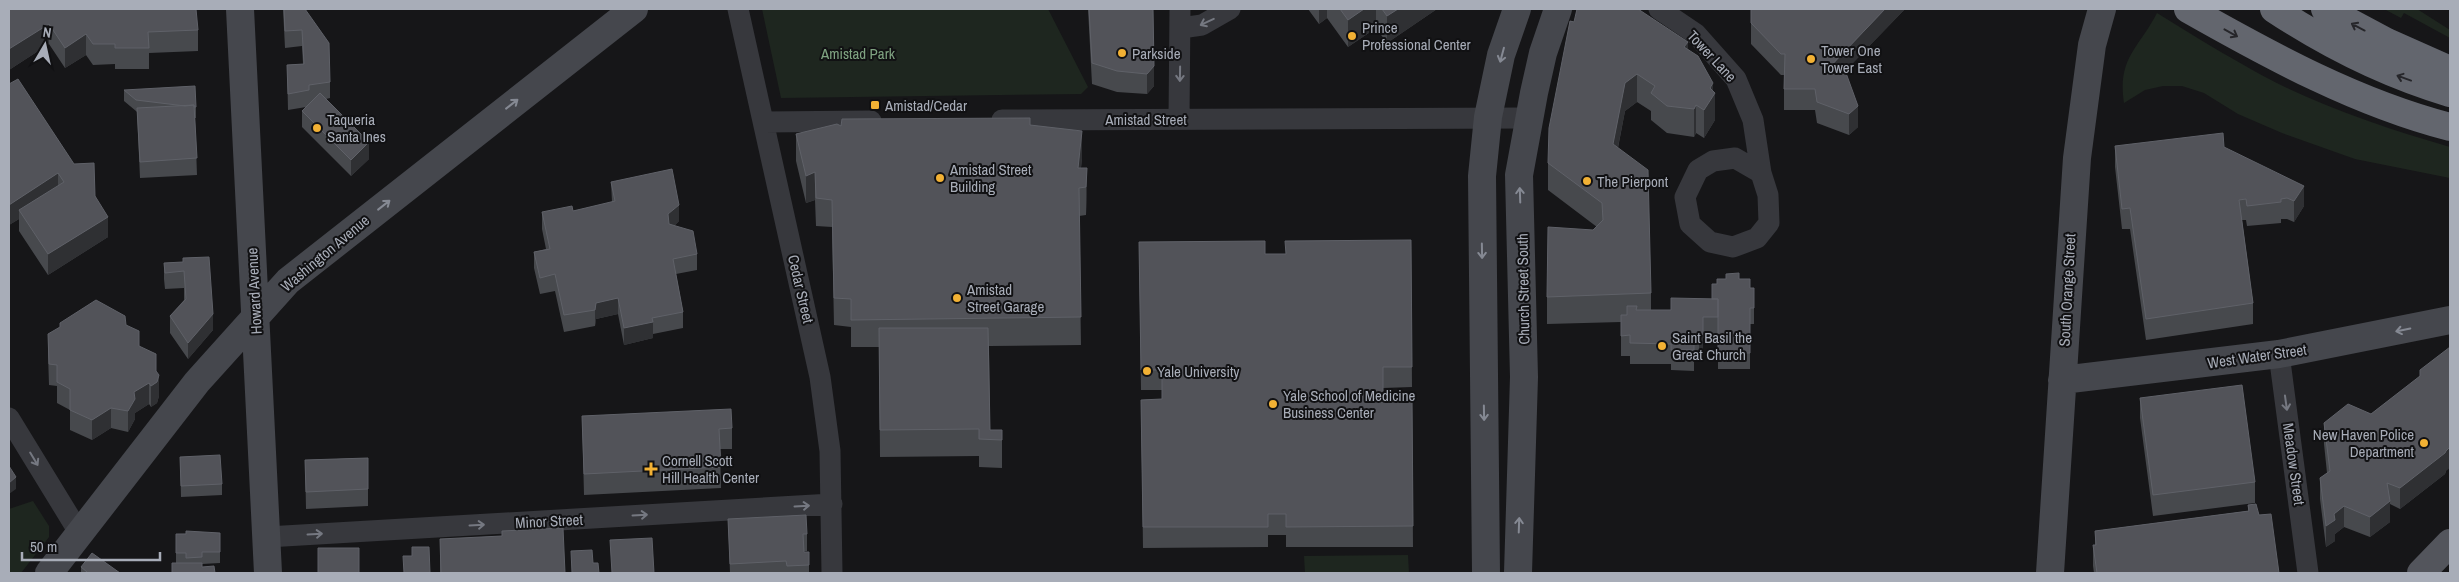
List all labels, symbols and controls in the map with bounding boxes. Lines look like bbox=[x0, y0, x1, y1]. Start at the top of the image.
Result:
place label: Prince Professional Center bbox=[1362, 17, 1471, 55]
one-way arrow bbox=[1200, 18, 1215, 28]
north arrow bbox=[20, 20, 70, 70]
one-way arrow bbox=[2351, 22, 2366, 32]
text: N bbox=[42, 23, 53, 42]
street label: Tower Lane bbox=[1683, 26, 1741, 87]
one-way arrow bbox=[2223, 28, 2238, 38]
marker: Prince Professional Center bbox=[1346, 30, 1358, 42]
place label: Tower One Tower East bbox=[1821, 40, 1882, 78]
park label: Amistad Park bbox=[820, 43, 896, 64]
place label: Parkside bbox=[1132, 43, 1181, 64]
marker: Parkside bbox=[1116, 47, 1128, 59]
one-way arrow bbox=[1497, 47, 1506, 63]
marker: Tower One Tower East bbox=[1805, 53, 1817, 65]
one-way arrow bbox=[1175, 66, 1185, 82]
one-way arrow bbox=[2397, 73, 2412, 82]
place label: Amistad/Cedar bbox=[884, 95, 967, 116]
one-way arrow bbox=[505, 98, 518, 109]
marker: Amistad/Cedar bbox=[869, 99, 881, 111]
place label: Taqueria Santa Ines bbox=[327, 109, 386, 147]
street label: Amistad Street bbox=[1104, 109, 1187, 130]
marker: Taqueria Santa Ines bbox=[311, 122, 323, 134]
place label: Amistad Street Building bbox=[949, 159, 1032, 197]
place label: The Pierpont bbox=[1597, 171, 1669, 192]
marker: Amistad Street Building bbox=[934, 172, 946, 184]
marker: The Pierpont bbox=[1581, 175, 1593, 187]
one-way arrow bbox=[1515, 187, 1525, 204]
one-way arrow bbox=[377, 199, 390, 210]
street label: Washington Avenue bbox=[276, 210, 374, 296]
street label: Church Street South bbox=[1512, 233, 1534, 345]
street label: South Orange Street bbox=[2054, 233, 2080, 347]
one-way arrow bbox=[1478, 242, 1487, 258]
street label: Howard Avenue bbox=[241, 247, 267, 335]
street label: Cedar Street bbox=[783, 253, 819, 326]
place label: Amistad Street Garage bbox=[966, 279, 1044, 317]
marker: Amistad Street Garage bbox=[951, 292, 963, 304]
one-way arrow bbox=[2395, 326, 2411, 335]
place label: Saint Basil the Great Church bbox=[1672, 327, 1752, 365]
street label: West Water Street bbox=[2206, 339, 2308, 373]
marker: Saint Basil the Great Church bbox=[1656, 340, 1668, 352]
place label: Yale University bbox=[1157, 361, 1240, 382]
marker: Yale University bbox=[1141, 365, 1153, 377]
place label: Yale School of Medicine Business Center bbox=[1283, 385, 1416, 423]
one-way arrow bbox=[2281, 394, 2291, 410]
marker: Yale School of Medicine Business Center bbox=[1267, 398, 1279, 410]
one-way arrow bbox=[1479, 404, 1489, 421]
street label: Meadow Street bbox=[2278, 422, 2310, 507]
place label: New Haven Police Department bbox=[2313, 424, 2415, 462]
marker: New Haven Police Department bbox=[2418, 437, 2430, 449]
place label: Cornell Scott Hill Health Center bbox=[662, 450, 759, 488]
one-way arrow bbox=[30, 452, 40, 466]
marker: Cornell Scott Hill Health Center bbox=[644, 462, 658, 476]
one-way arrow bbox=[794, 501, 810, 510]
street label: Minor Street bbox=[515, 509, 584, 533]
one-way arrow bbox=[631, 511, 647, 520]
one-way arrow bbox=[1514, 517, 1523, 533]
one-way arrow bbox=[469, 520, 485, 529]
scale bar bbox=[22, 530, 160, 562]
one-way arrow bbox=[307, 530, 323, 539]
text: 50 m bbox=[30, 536, 57, 557]

